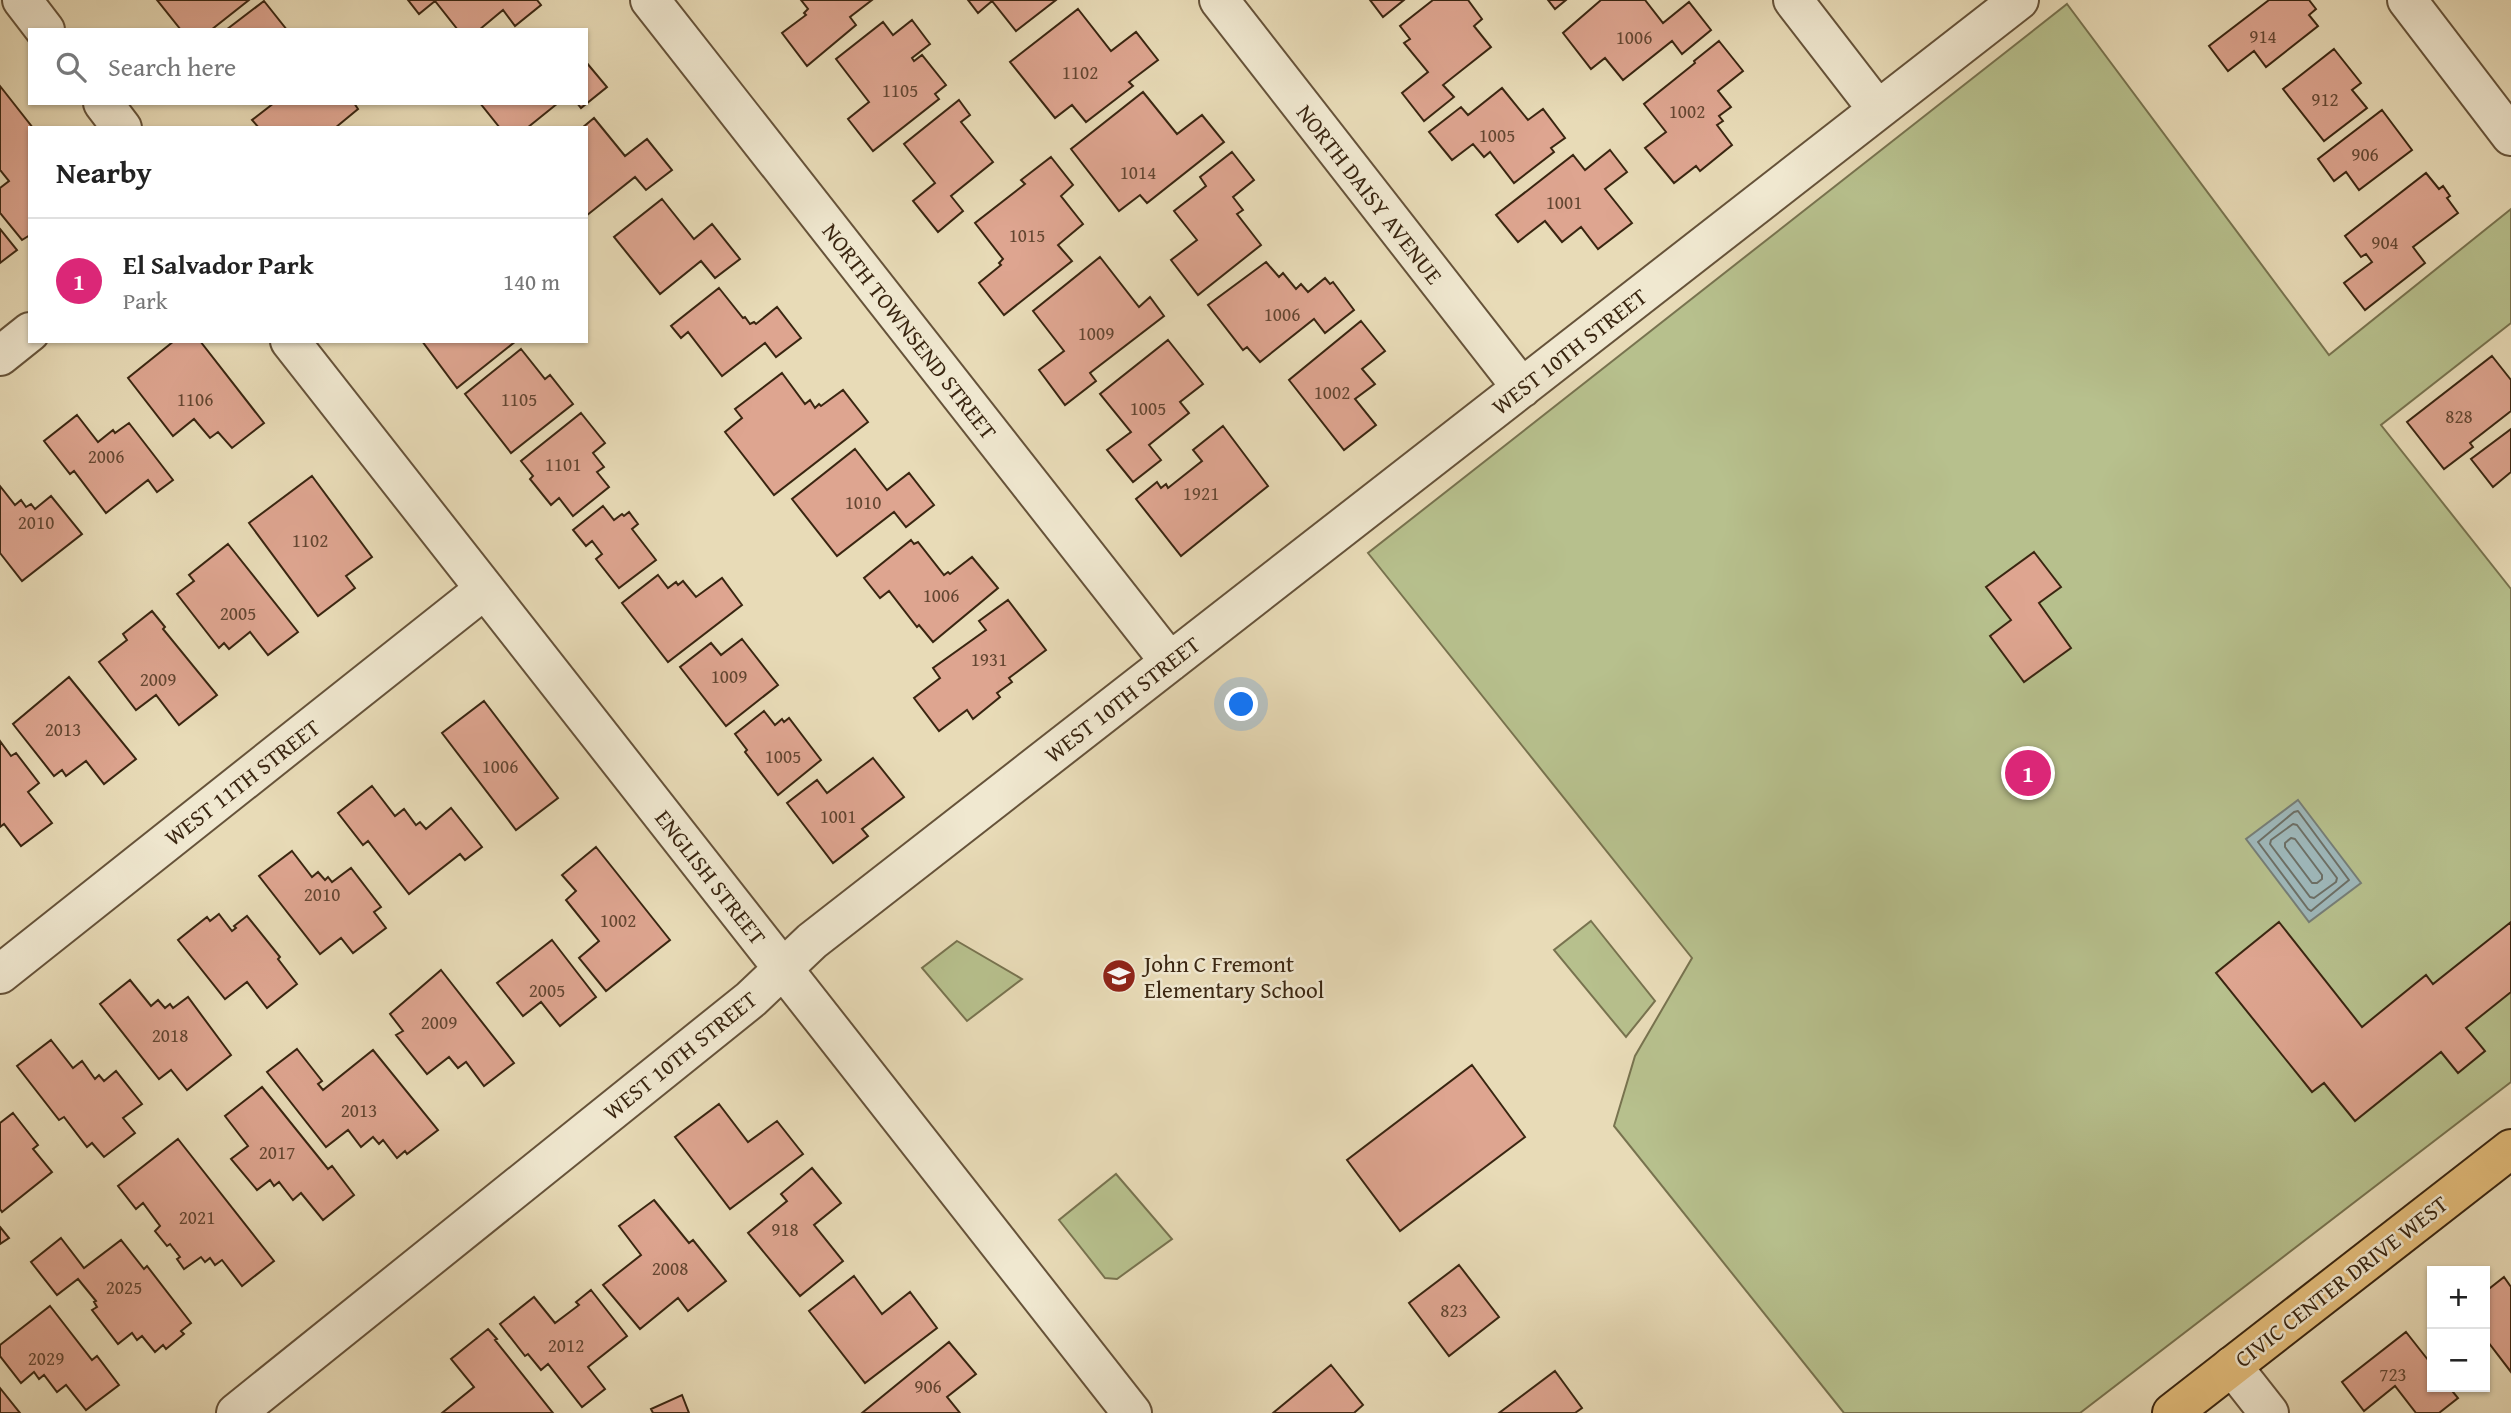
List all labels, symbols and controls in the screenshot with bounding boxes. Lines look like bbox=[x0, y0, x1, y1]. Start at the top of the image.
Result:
house number: 914 bbox=[2249, 22, 2277, 50]
house number: 1006 bbox=[1616, 23, 1652, 51]
search box bbox=[28, 28, 588, 105]
text: Search here bbox=[108, 47, 236, 86]
icon: search bbox=[52, 48, 90, 86]
house number: 1102 bbox=[1062, 58, 1098, 86]
house number: 1105 bbox=[882, 76, 918, 104]
house number: 912 bbox=[2311, 85, 2339, 113]
street label: NORTH DAISY AVENUE bbox=[1289, 97, 1451, 291]
house number: 1002 bbox=[1669, 97, 1705, 125]
house number: 1005 bbox=[1479, 121, 1515, 149]
house number: 906 bbox=[2351, 140, 2379, 168]
text: Nearby bbox=[56, 150, 152, 194]
house number: 1014 bbox=[1120, 158, 1156, 186]
house number: 1001 bbox=[1546, 188, 1582, 216]
street label: NORTH TOWNSEND STREET bbox=[815, 216, 1005, 446]
house number: 1015 bbox=[1009, 221, 1045, 249]
house number: 904 bbox=[2371, 228, 2399, 256]
text: El Salvador Park bbox=[123, 245, 313, 284]
text: 1 bbox=[73, 265, 85, 298]
text: 140 m bbox=[503, 265, 560, 298]
street label: WEST 10TH STREET bbox=[1484, 280, 1654, 422]
text: Park bbox=[123, 284, 167, 317]
house number: 1006 bbox=[1264, 300, 1300, 328]
house number: 1009 bbox=[1078, 319, 1114, 347]
house number: 1002 bbox=[1314, 378, 1350, 406]
house number: 1106 bbox=[177, 385, 213, 413]
house number: 1105 bbox=[501, 385, 537, 413]
house number: 1005 bbox=[1130, 394, 1166, 422]
house number: 828 bbox=[2445, 402, 2473, 430]
house number: 2006 bbox=[88, 442, 124, 470]
house number: 1101 bbox=[545, 450, 581, 478]
house number: 1921 bbox=[1183, 479, 1219, 507]
house number: 1010 bbox=[845, 488, 881, 516]
house number: 2010 bbox=[18, 508, 54, 536]
house number: 1102 bbox=[292, 526, 328, 554]
house number: 1006 bbox=[923, 581, 959, 609]
house number: 2005 bbox=[220, 599, 256, 627]
street label: WEST 10TH STREET bbox=[1037, 628, 1207, 770]
house number: 1931 bbox=[971, 645, 1007, 673]
house number: 1009 bbox=[711, 662, 747, 690]
house number: 2009 bbox=[140, 665, 176, 693]
your location bbox=[1224, 687, 1258, 721]
street label: WEST 11TH STREET bbox=[157, 711, 327, 853]
house number: 2013 bbox=[45, 715, 81, 743]
house number: 1005 bbox=[765, 742, 801, 770]
pin: 1 bbox=[2005, 747, 2051, 799]
house number: 1006 bbox=[482, 752, 518, 780]
street label: ENGLISH STREET bbox=[648, 802, 774, 952]
house number: 1001 bbox=[820, 802, 856, 830]
house number: 2010 bbox=[304, 880, 340, 908]
house number: 1002 bbox=[600, 906, 636, 934]
place label: John C Fremont Elementary School bbox=[1141, 947, 1324, 1006]
school or university icon: John C Fremont Elementary School bbox=[1100, 957, 1138, 995]
house number: 2005 bbox=[529, 976, 565, 1004]
street label: WEST 10TH STREET bbox=[596, 983, 764, 1127]
house number: 2009 bbox=[421, 1008, 457, 1036]
house number: 2018 bbox=[152, 1021, 188, 1049]
house number: 2013 bbox=[341, 1096, 377, 1124]
house number: 2017 bbox=[259, 1138, 295, 1166]
street label: CIVIC CENTER DRIVE WEST bbox=[2227, 1187, 2455, 1375]
house number: 2021 bbox=[179, 1203, 215, 1231]
house number: 918 bbox=[771, 1215, 799, 1243]
house number: 2008 bbox=[652, 1254, 688, 1282]
map controls bbox=[2427, 1266, 2490, 1392]
button: + bbox=[2427, 1266, 2490, 1329]
house number: 2025 bbox=[106, 1273, 142, 1301]
house number: 823 bbox=[1440, 1296, 1468, 1324]
button: − bbox=[2427, 1329, 2490, 1392]
house number: 2012 bbox=[548, 1331, 584, 1359]
house number: 2029 bbox=[28, 1344, 64, 1372]
house number: 723 bbox=[2379, 1360, 2407, 1388]
house number: 906 bbox=[914, 1372, 942, 1400]

